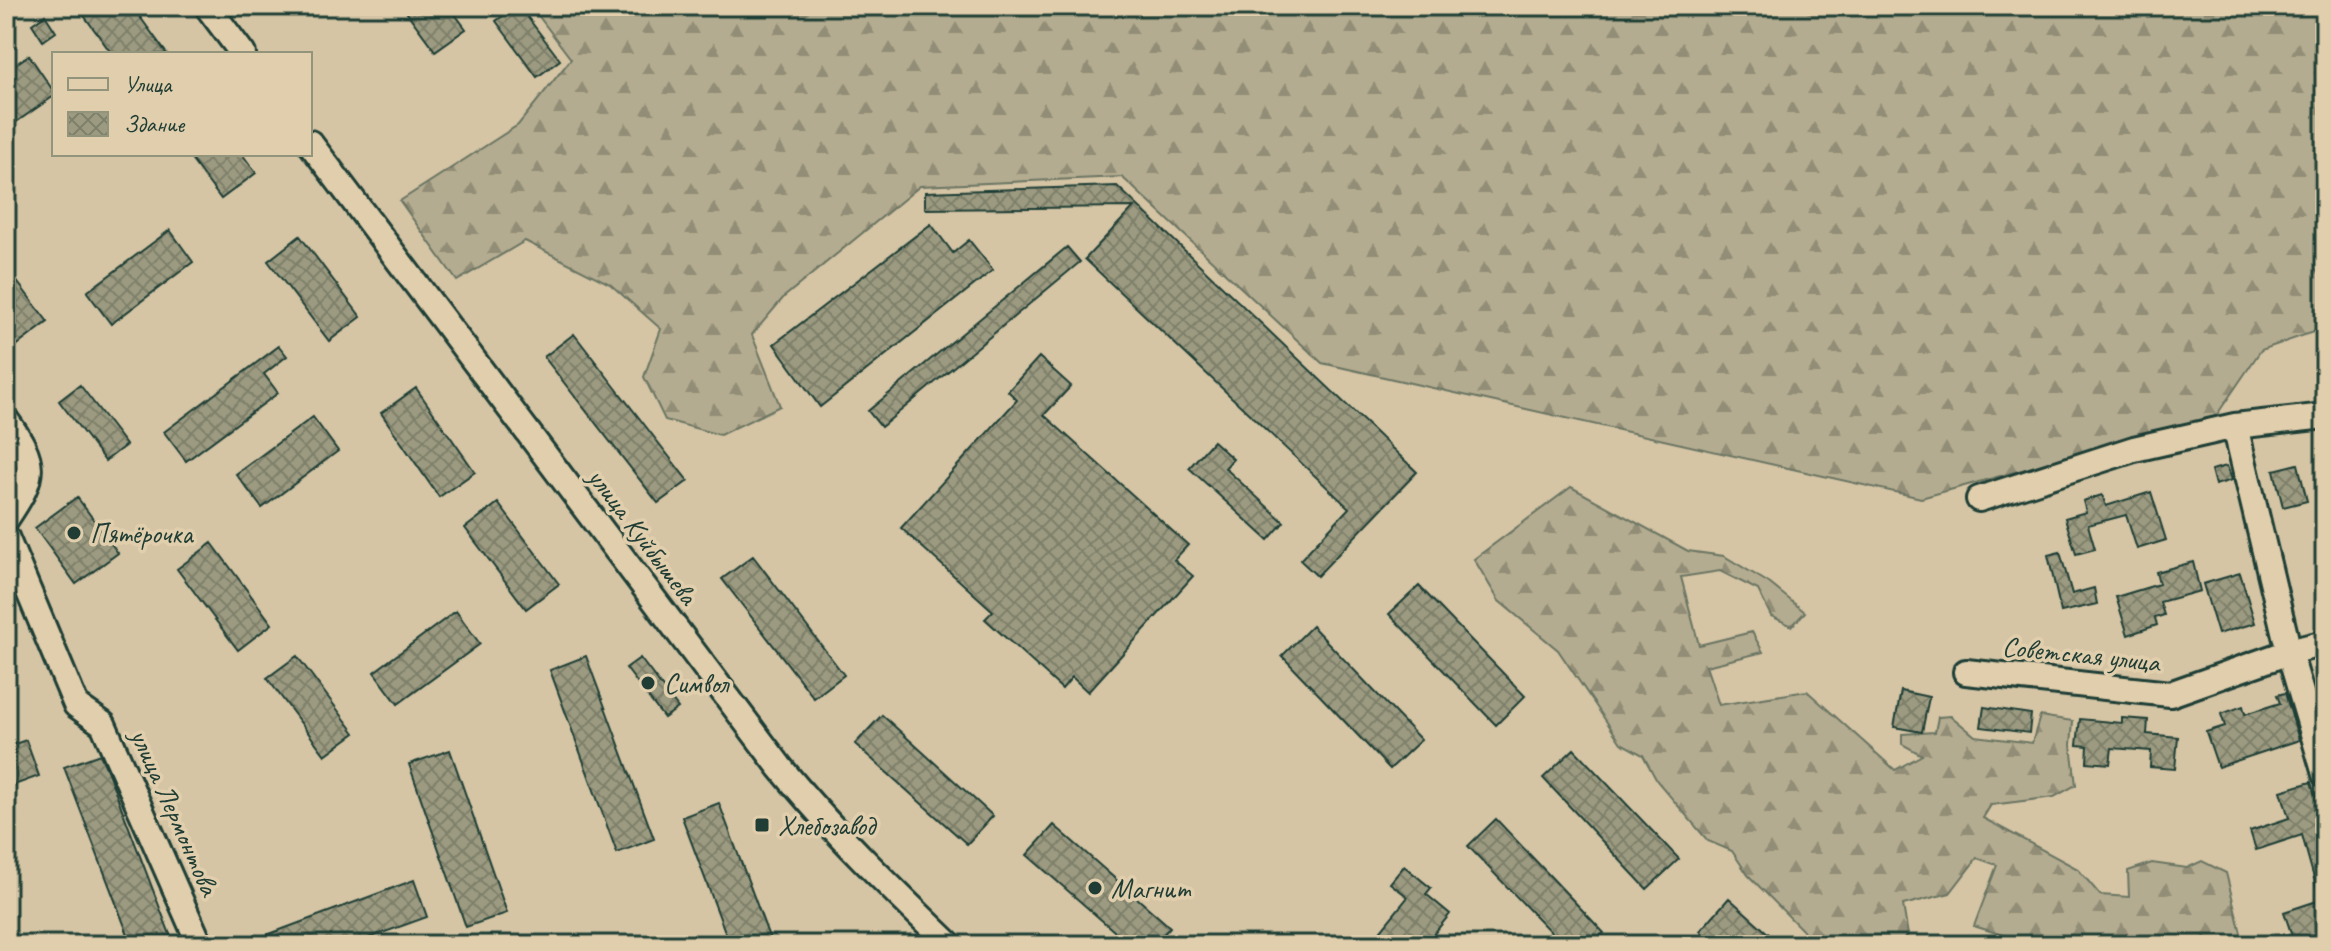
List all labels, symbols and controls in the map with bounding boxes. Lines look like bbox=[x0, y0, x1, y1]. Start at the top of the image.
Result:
legend bbox=[52, 52, 312, 156]
text: Улица bbox=[124, 69, 173, 99]
text: Здание bbox=[124, 109, 186, 139]
street label: улица Куйбышева bbox=[579, 459, 707, 613]
place label: Пятёрочка bbox=[90, 516, 194, 551]
marker: Пятёрочка bbox=[65, 524, 83, 542]
street label: Советская улица bbox=[2001, 628, 2163, 680]
place label: Символ bbox=[664, 666, 730, 701]
marker: Символ bbox=[639, 674, 657, 692]
street label: улица Лермонтова bbox=[122, 721, 228, 902]
place label: Хлебозавод bbox=[778, 808, 878, 843]
marker: Хлебозавод bbox=[753, 816, 771, 834]
place label: Магнит bbox=[1111, 871, 1192, 906]
marker: Магнит bbox=[1086, 879, 1104, 897]

